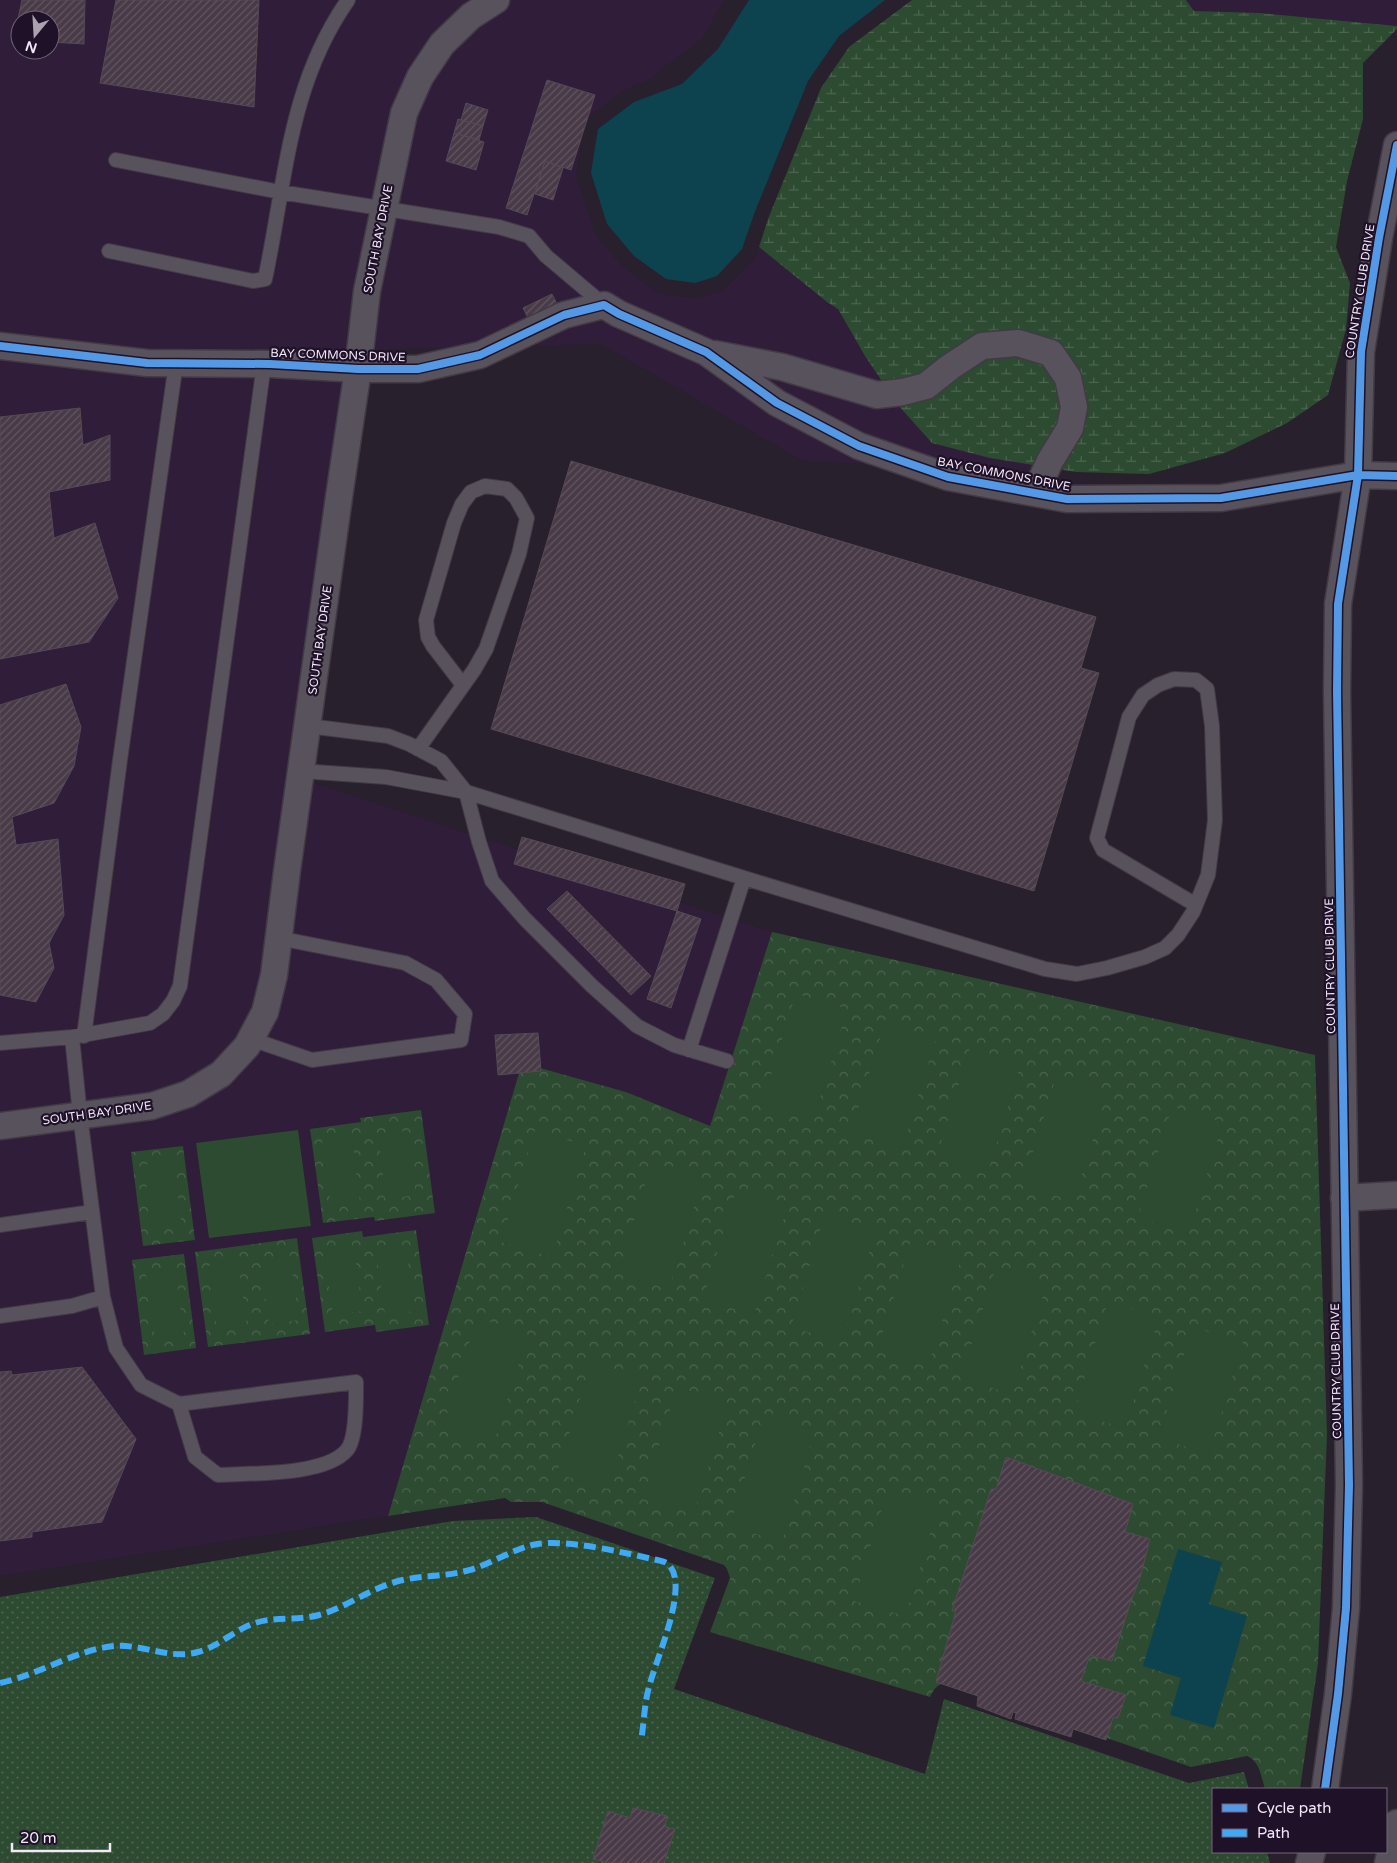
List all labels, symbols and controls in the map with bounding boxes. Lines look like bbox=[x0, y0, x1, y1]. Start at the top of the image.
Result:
north arrow bbox=[10, 10, 60, 60]
text: N bbox=[23, 37, 39, 57]
street label: SOUTH BAY DRIVE bbox=[361, 183, 395, 294]
street label: COUNTRY CLUB DRIVE bbox=[1342, 223, 1378, 359]
street label: BAY COMMONS DRIVE bbox=[270, 346, 406, 364]
street label: BAY COMMONS DRIVE bbox=[936, 454, 1072, 494]
street label: SOUTH BAY DRIVE bbox=[305, 584, 335, 695]
street label: COUNTRY CLUB DRIVE bbox=[1322, 898, 1338, 1034]
street label: SOUTH BAY DRIVE bbox=[42, 1098, 153, 1128]
street label: COUNTRY CLUB DRIVE bbox=[1328, 1303, 1344, 1439]
legend bbox=[1212, 1788, 1387, 1853]
text: Cycle path bbox=[1257, 1799, 1331, 1817]
scale bar bbox=[12, 1820, 110, 1852]
text: Path bbox=[1257, 1824, 1290, 1842]
text: 20 m bbox=[20, 1829, 57, 1847]

